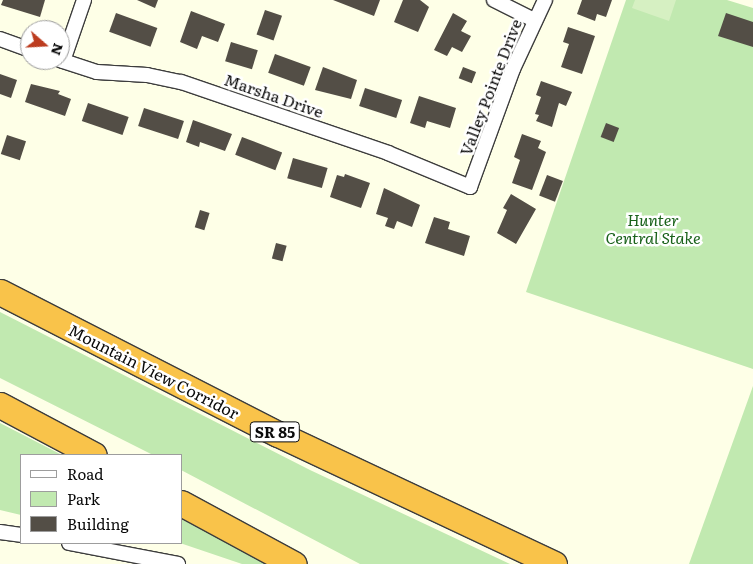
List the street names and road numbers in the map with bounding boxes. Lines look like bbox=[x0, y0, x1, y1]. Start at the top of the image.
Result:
street label: Valley Pointe Drive bbox=[455, 16, 525, 158]
street label: Marsha Drive bbox=[222, 69, 326, 121]
street label: Mountain View Corridor bbox=[66, 320, 242, 422]
road number: SR 85 bbox=[249, 420, 301, 444]

